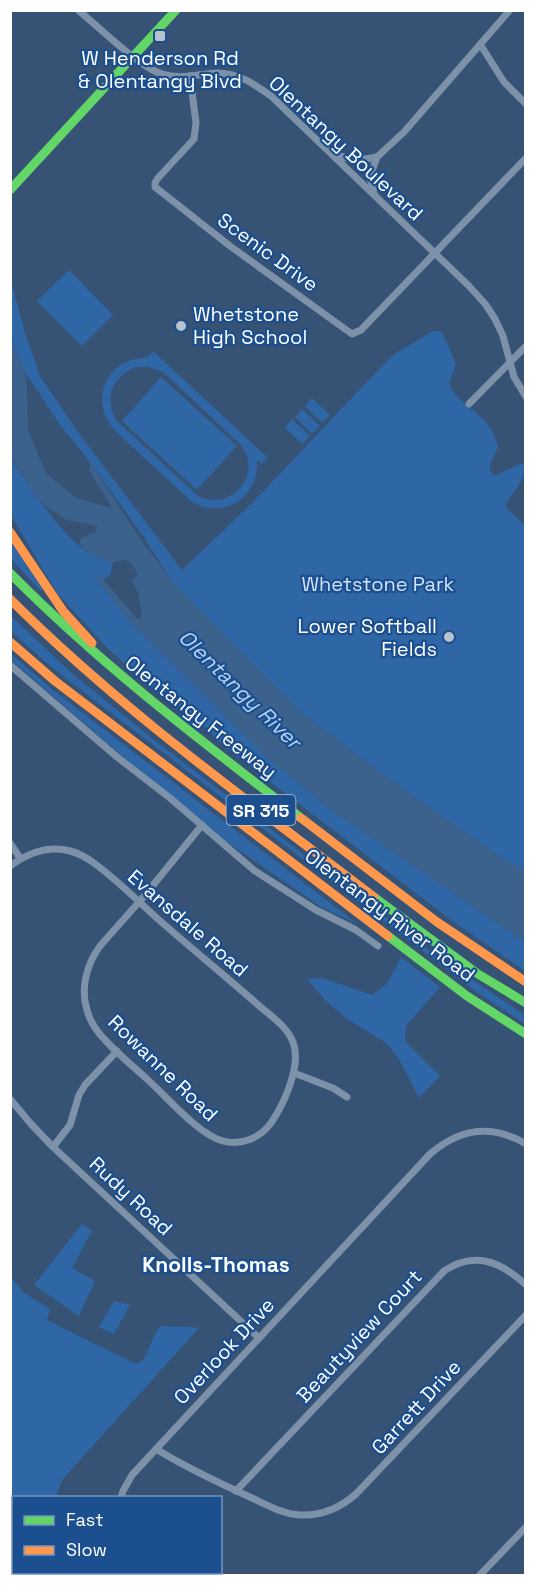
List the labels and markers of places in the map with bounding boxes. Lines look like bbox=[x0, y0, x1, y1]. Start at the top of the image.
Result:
marker: W Henderson Rd & Olentangy Blvd bbox=[153, 29, 167, 43]
place label: W Henderson Rd & Olentangy Blvd bbox=[78, 45, 242, 94]
place label: Whetstone High School bbox=[193, 301, 307, 350]
marker: Whetstone High School bbox=[174, 319, 188, 333]
place label: Lower Softball Fields bbox=[298, 613, 437, 662]
marker: Lower Softball Fields bbox=[442, 630, 456, 644]

